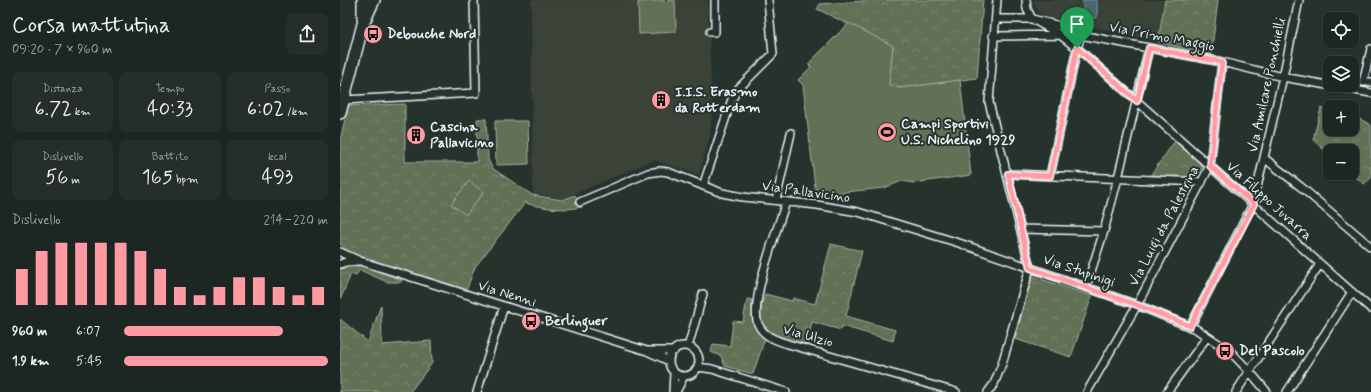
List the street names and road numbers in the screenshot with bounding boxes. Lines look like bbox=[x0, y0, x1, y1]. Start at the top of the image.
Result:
street label: Via Amilcare Ponchielli bbox=[1244, 16, 1290, 154]
street label: Via Primo Maggio bbox=[1107, 18, 1216, 58]
street label: Via Filippo Juvarra bbox=[1222, 157, 1316, 245]
street label: Via Luigi da Palestrina bbox=[1125, 163, 1205, 290]
street label: Via Pallavicino bbox=[761, 177, 851, 207]
street label: Via Stupinigi bbox=[1041, 250, 1117, 293]
street label: Via Nenni bbox=[476, 277, 538, 311]
street label: Via Ulzio bbox=[781, 320, 835, 352]

